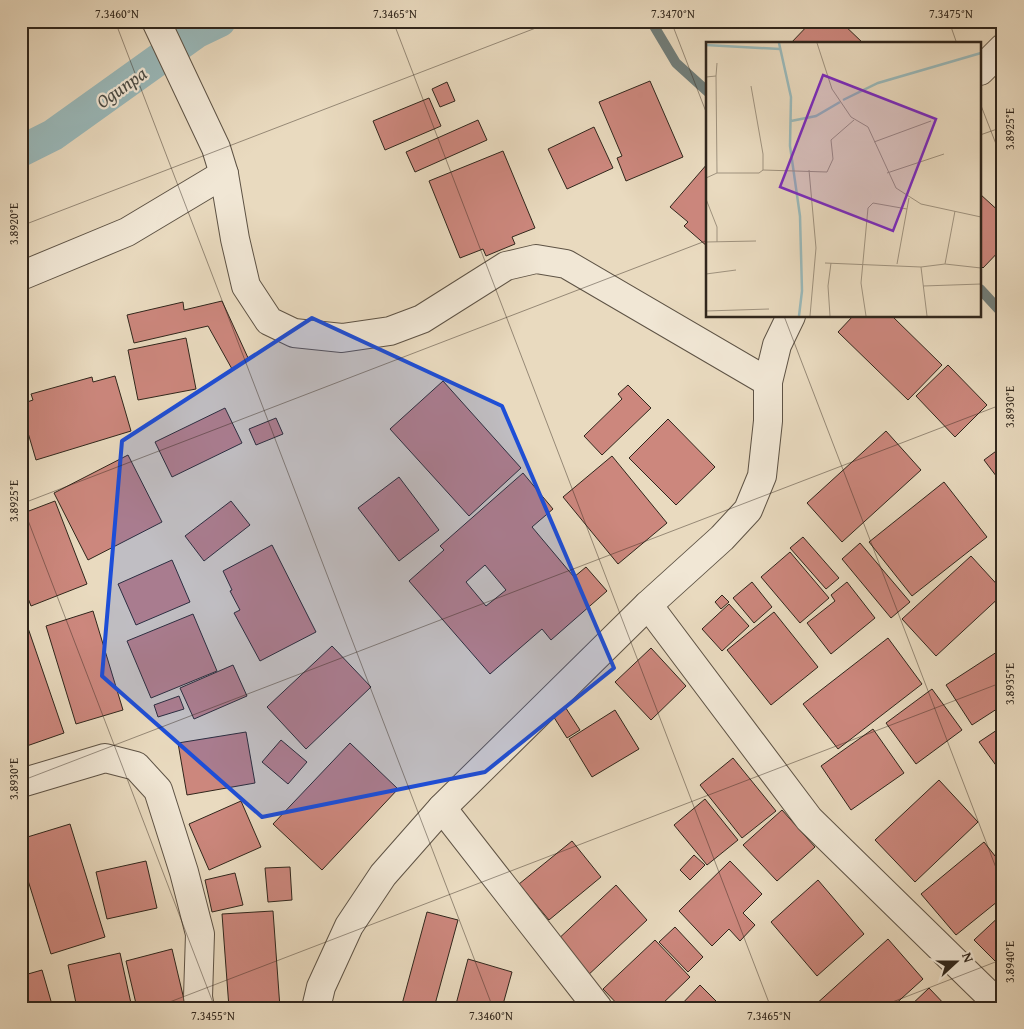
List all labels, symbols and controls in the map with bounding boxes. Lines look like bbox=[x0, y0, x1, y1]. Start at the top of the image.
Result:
text: 7.3460°N bbox=[95, 5, 139, 22]
text: 7.3465°N bbox=[373, 5, 417, 22]
text: 7.3470°N bbox=[651, 5, 695, 22]
text: 7.3475°N bbox=[929, 5, 973, 22]
inset map bbox=[706, 42, 982, 318]
water label: Ogunpa bbox=[90, 59, 152, 115]
text: 3.8925°E bbox=[1001, 108, 1018, 150]
text: 3.8920°E bbox=[5, 203, 22, 245]
text: 3.8930°E bbox=[1001, 386, 1018, 428]
text: 3.8925°E bbox=[5, 480, 22, 522]
text: 3.8935°E bbox=[1001, 663, 1018, 705]
text: 3.8930°E bbox=[5, 758, 22, 800]
north arrow bbox=[932, 936, 982, 986]
text: 3.8940°E bbox=[1001, 941, 1018, 983]
text: N bbox=[957, 949, 979, 966]
text: 7.3455°N bbox=[191, 1007, 235, 1024]
text: 7.3460°N bbox=[469, 1007, 513, 1024]
text: 7.3465°N bbox=[747, 1007, 791, 1024]

